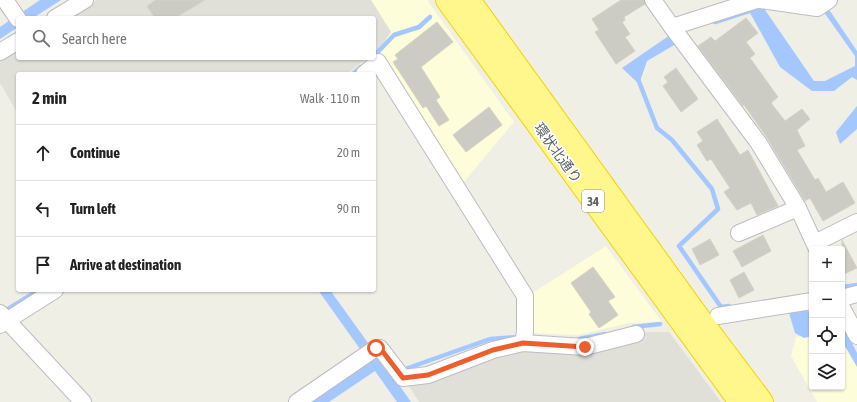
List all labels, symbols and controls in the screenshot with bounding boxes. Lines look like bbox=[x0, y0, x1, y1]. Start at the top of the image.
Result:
search box bbox=[16, 16, 376, 60]
icon: search bbox=[30, 27, 52, 49]
text: Search here bbox=[62, 30, 127, 47]
text: 2 min bbox=[32, 88, 67, 108]
text: Walk · 110 m bbox=[300, 91, 360, 106]
street label: 環状北通り bbox=[531, 120, 585, 186]
icon: ahead bbox=[32, 142, 54, 164]
text: Continue bbox=[70, 144, 120, 161]
text: 20 m bbox=[337, 145, 360, 160]
road number: 34 bbox=[582, 190, 604, 212]
icon: left bbox=[32, 198, 54, 220]
text: Turn left bbox=[70, 200, 116, 217]
text: 90 m bbox=[337, 201, 360, 216]
map controls bbox=[809, 246, 845, 390]
button: + bbox=[809, 246, 845, 282]
icon: arrive bbox=[32, 254, 54, 276]
text: Arrive at destination bbox=[70, 256, 181, 273]
button: − bbox=[809, 282, 845, 318]
button: locate bbox=[809, 318, 845, 354]
route end bbox=[576, 338, 594, 356]
route start bbox=[367, 339, 385, 357]
button: layers bbox=[809, 354, 845, 390]

